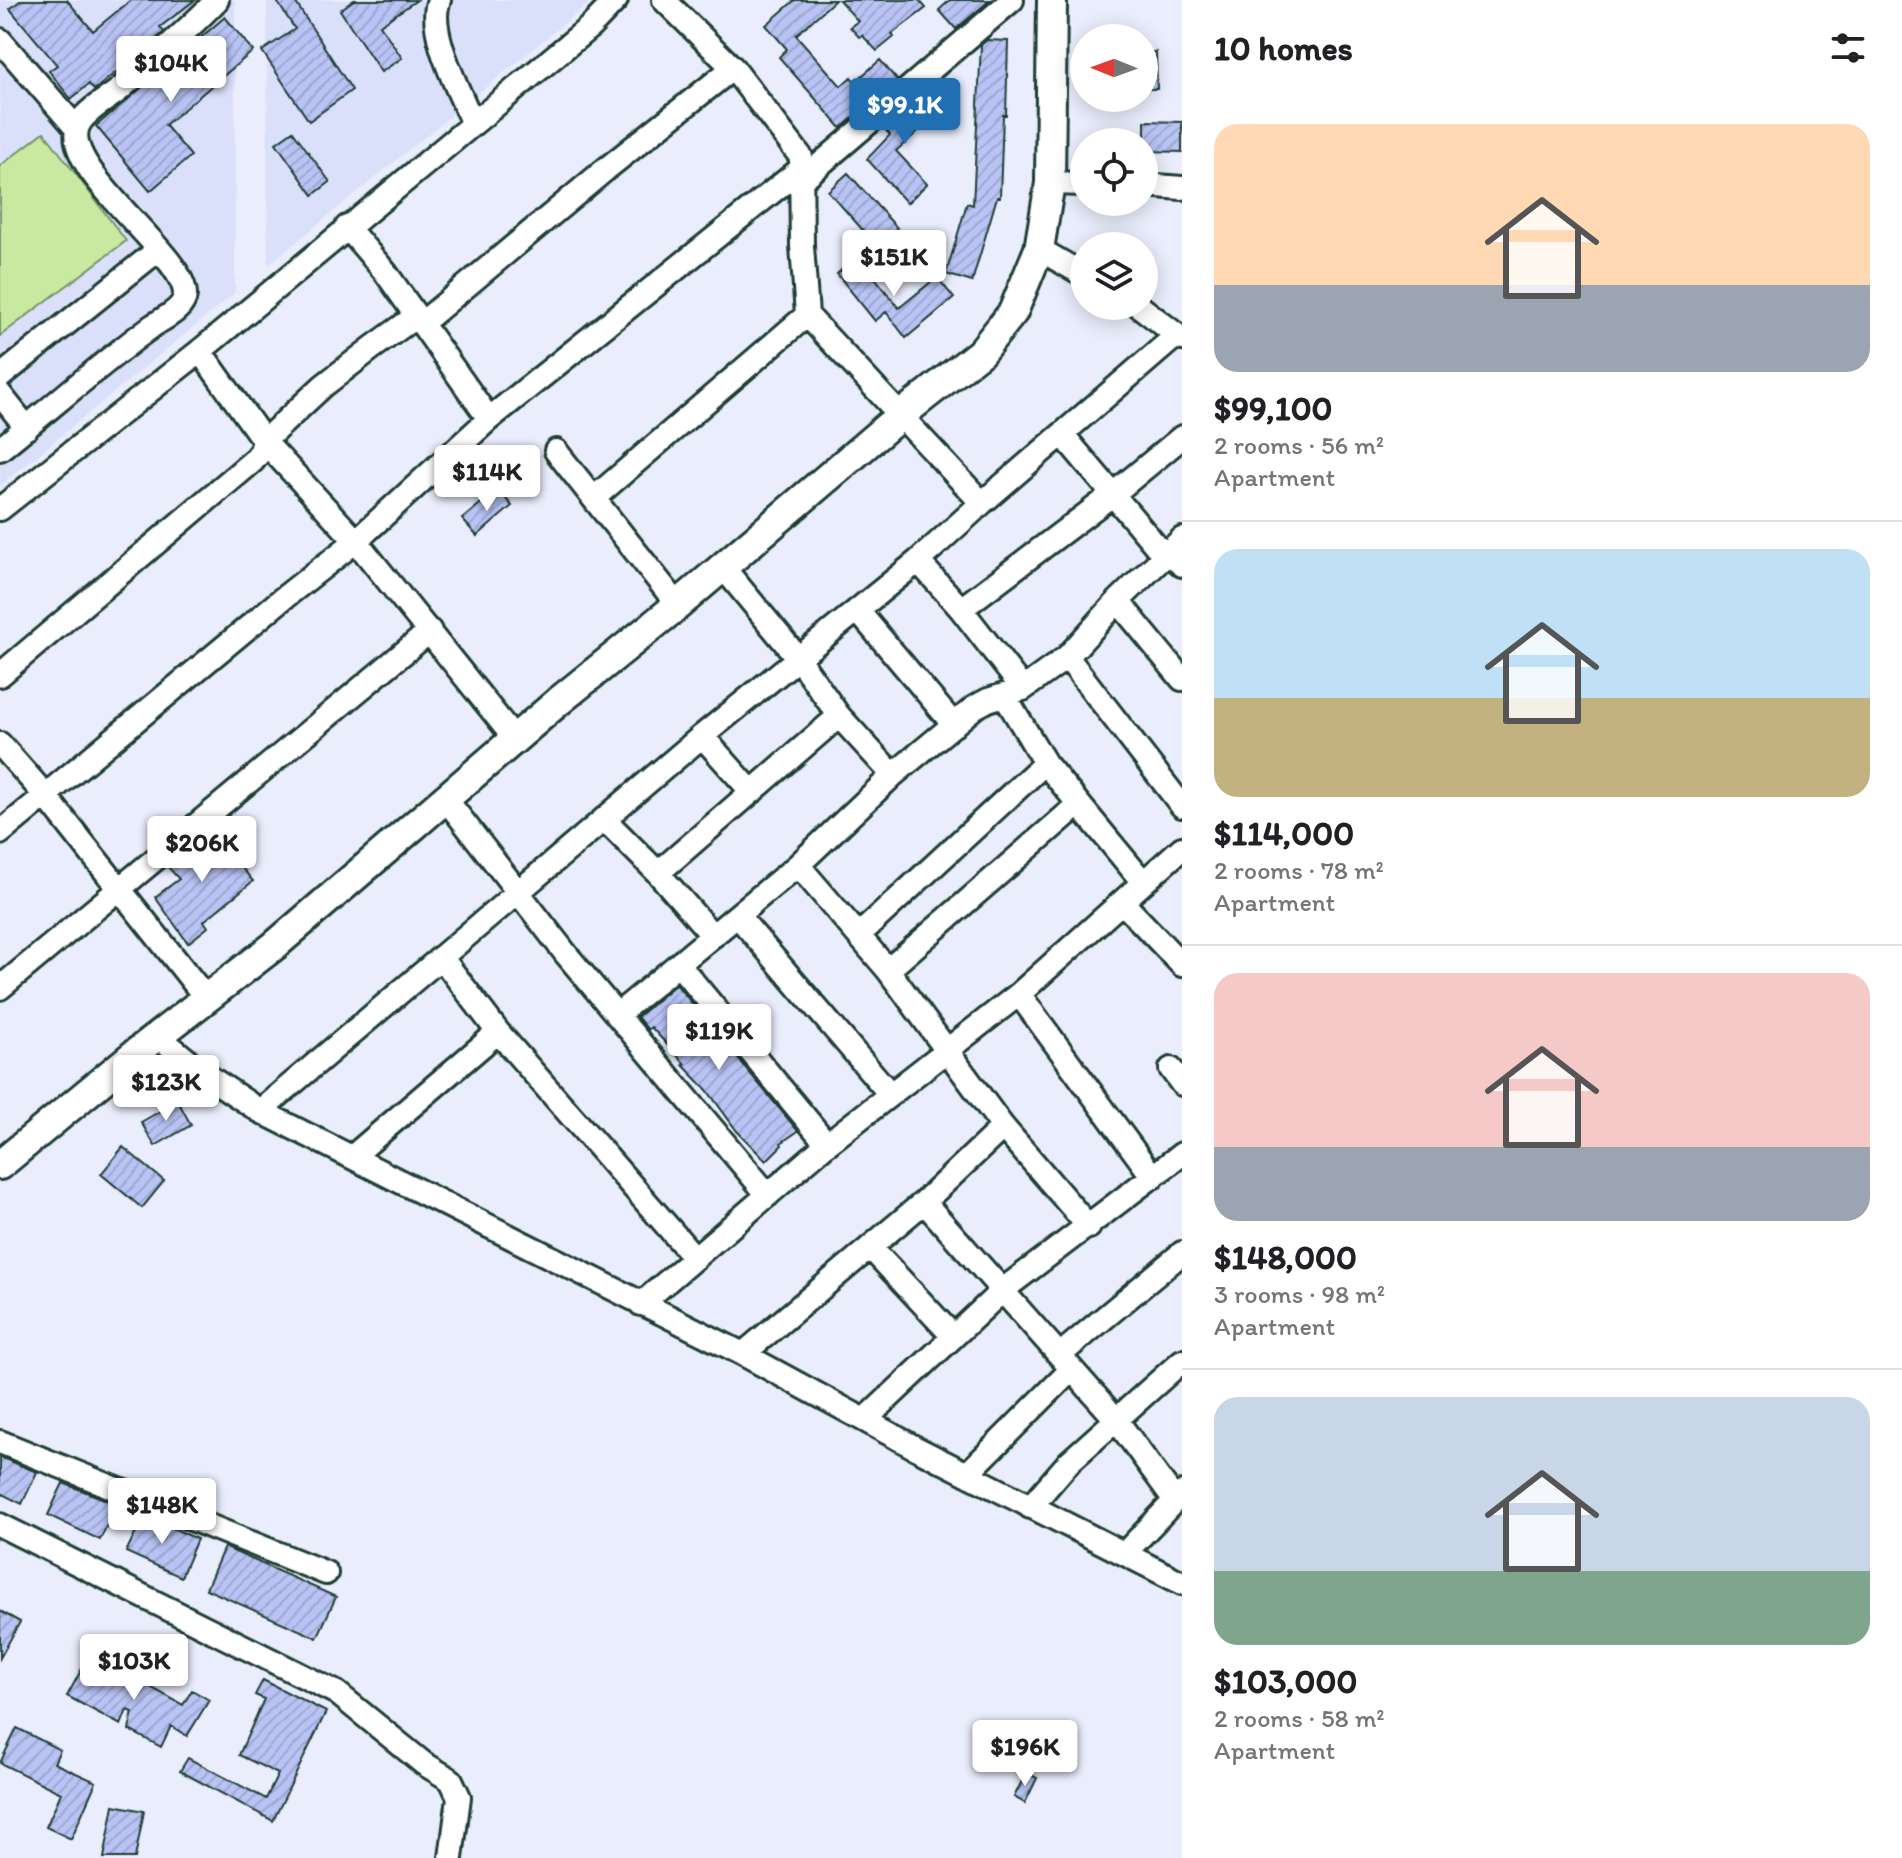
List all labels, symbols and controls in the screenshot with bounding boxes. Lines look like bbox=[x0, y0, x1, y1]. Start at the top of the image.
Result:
north arrow bbox=[1070, 24, 1158, 112]
map controls bbox=[1070, 24, 1158, 320]
icon: filters bbox=[1826, 26, 1870, 70]
text: 10 homes bbox=[1214, 28, 1353, 69]
pin: $104K bbox=[115, 36, 227, 104]
text: $104K bbox=[134, 46, 208, 78]
pin: $99.1K bbox=[840, 78, 970, 146]
text: $99.1K bbox=[867, 88, 943, 120]
button: locate bbox=[1070, 128, 1158, 216]
icon: home bbox=[1470, 176, 1614, 320]
pin: $151K bbox=[838, 230, 950, 298]
button: layers bbox=[1070, 232, 1158, 320]
text: $151K bbox=[860, 240, 928, 272]
text: $99,100 bbox=[1214, 388, 1333, 429]
text: 2 rooms · 56 m² bbox=[1214, 429, 1384, 461]
pin: $114K bbox=[431, 445, 543, 513]
text: $114K bbox=[452, 455, 522, 487]
text: Apartment bbox=[1214, 461, 1335, 493]
icon: home bbox=[1470, 601, 1614, 745]
text: $114,000 bbox=[1214, 813, 1354, 854]
pin: $206K bbox=[146, 816, 258, 884]
text: $206K bbox=[165, 826, 239, 858]
text: 2 rooms · 78 m² bbox=[1214, 854, 1384, 886]
text: Apartment bbox=[1214, 886, 1335, 918]
pin: $119K bbox=[663, 1004, 775, 1072]
text: $119K bbox=[685, 1014, 753, 1046]
icon: home bbox=[1470, 1025, 1614, 1169]
pin: $123K bbox=[110, 1055, 222, 1123]
text: $123K bbox=[131, 1065, 201, 1097]
text: $148,000 bbox=[1214, 1237, 1357, 1278]
text: 3 rooms · 98 m² bbox=[1214, 1278, 1385, 1310]
text: Apartment bbox=[1214, 1310, 1335, 1342]
icon: home bbox=[1470, 1449, 1614, 1593]
pin: $148K bbox=[106, 1478, 218, 1546]
text: $148K bbox=[126, 1488, 198, 1520]
pin: $103K bbox=[78, 1634, 190, 1702]
text: $103K bbox=[98, 1644, 170, 1676]
text: $103,000 bbox=[1214, 1661, 1357, 1702]
text: 2 rooms · 58 m² bbox=[1214, 1702, 1385, 1734]
pin: $196K bbox=[969, 1720, 1081, 1788]
text: $196K bbox=[990, 1730, 1060, 1762]
text: Apartment bbox=[1214, 1734, 1335, 1766]

